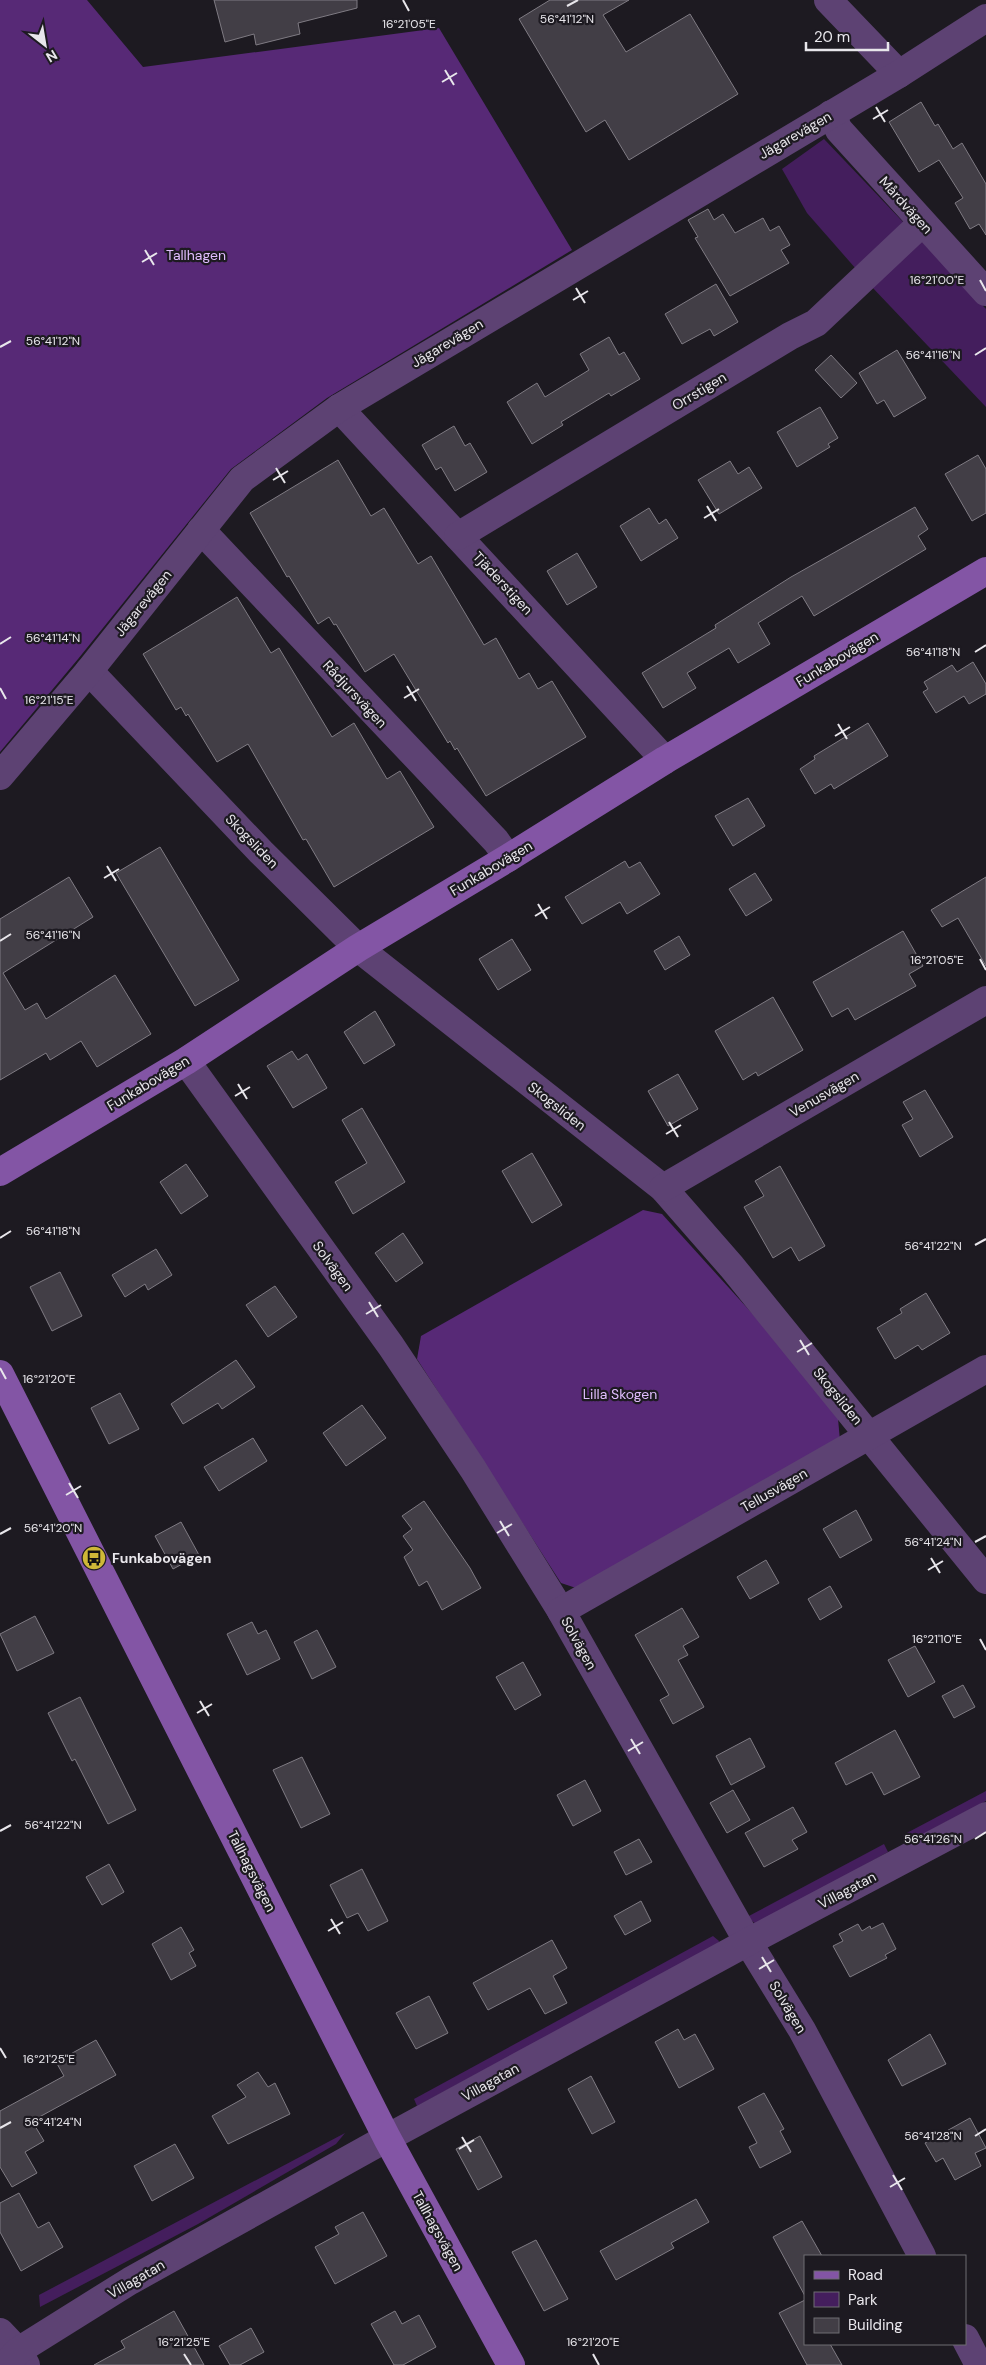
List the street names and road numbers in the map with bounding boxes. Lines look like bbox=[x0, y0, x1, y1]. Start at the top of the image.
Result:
street label: Jägarevägen bbox=[756, 107, 834, 163]
street label: Mårdvägen bbox=[875, 173, 937, 237]
street label: Jägarevägen bbox=[408, 314, 486, 372]
street label: Orrstigen bbox=[669, 368, 729, 414]
street label: Tjäderstigen bbox=[469, 548, 537, 618]
street label: Jägarevägen bbox=[111, 566, 175, 640]
street label: Funkabovägen bbox=[792, 627, 882, 691]
street label: Rådjursvägen bbox=[319, 656, 391, 732]
street label: Skogsliden bbox=[222, 810, 282, 872]
street label: Funkabovägen bbox=[446, 836, 536, 900]
street label: Funkabovägen bbox=[103, 1051, 193, 1115]
street label: Venusvägen bbox=[786, 1067, 862, 1121]
street label: Skogsliden bbox=[524, 1078, 590, 1134]
street label: Solvägen bbox=[309, 1237, 357, 1295]
street label: Skogsliden bbox=[809, 1364, 867, 1428]
street label: Tellusvägen bbox=[738, 1464, 810, 1516]
street label: Solvägen bbox=[557, 1613, 601, 1673]
street label: Tallhagsvägen bbox=[224, 1827, 280, 1915]
street label: Villagatan bbox=[815, 1867, 879, 1913]
street label: Solvägen bbox=[765, 1978, 811, 2036]
street label: Villagatan bbox=[458, 2059, 522, 2105]
street label: Tallhagsvägen bbox=[409, 2188, 467, 2274]
street label: Villagatan bbox=[104, 2255, 168, 2303]

